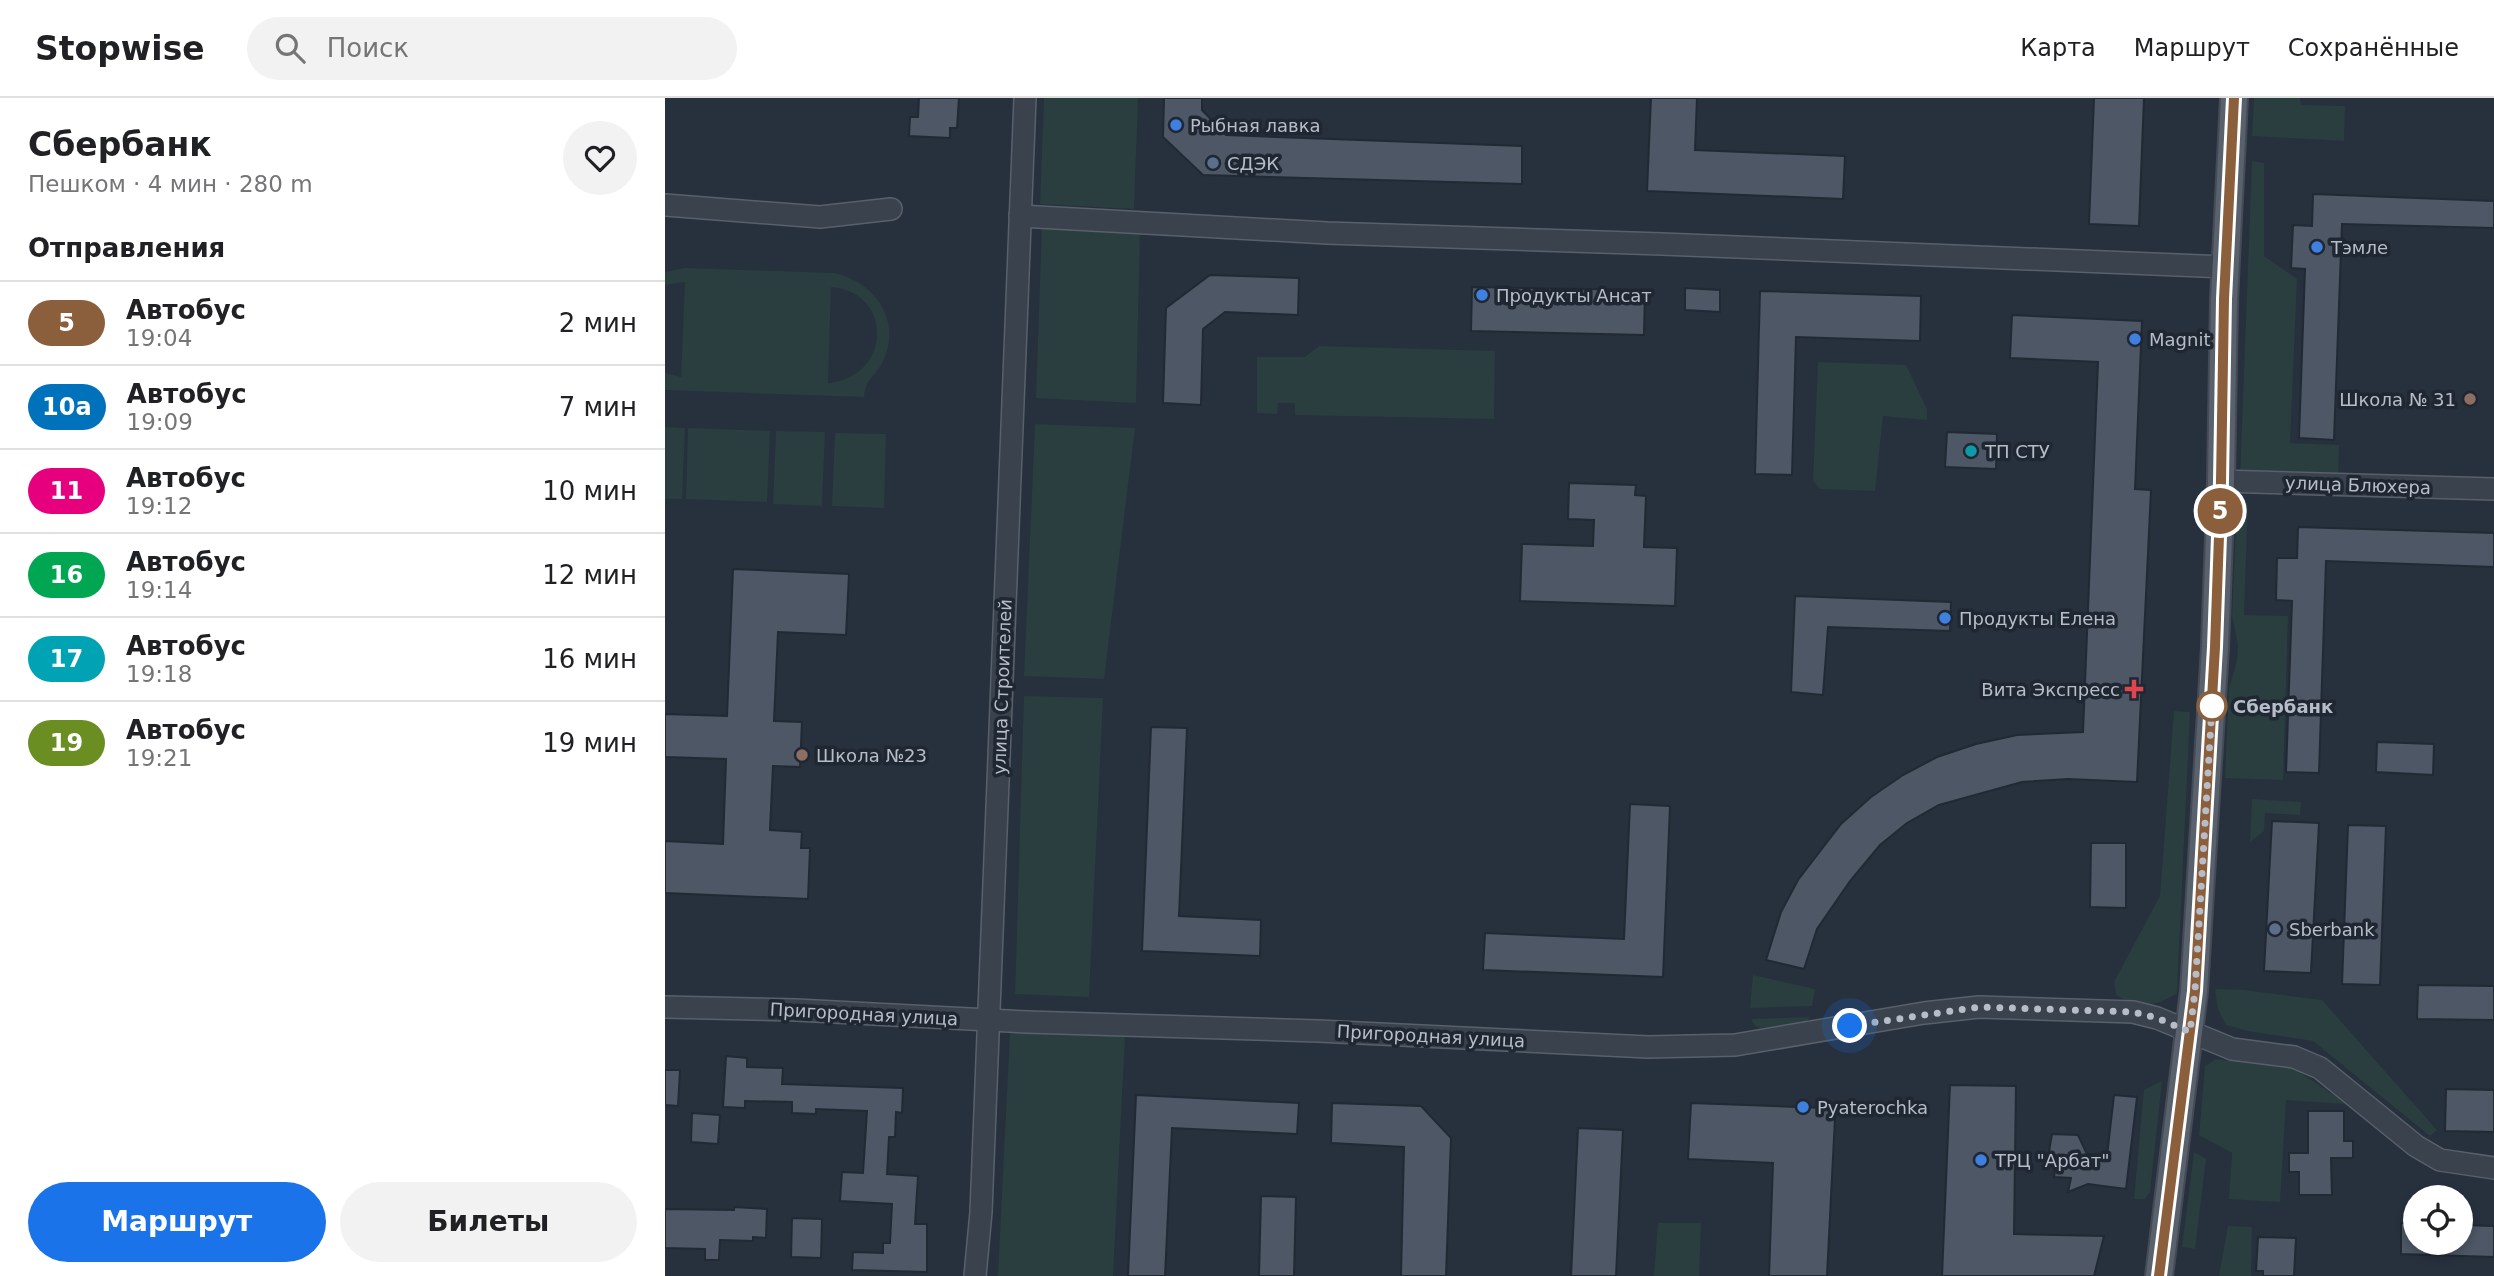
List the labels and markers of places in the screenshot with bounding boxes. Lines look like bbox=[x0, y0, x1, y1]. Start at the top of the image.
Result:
place label: Рыбная лавка bbox=[1190, 115, 1321, 136]
marker: Рыбная лавка bbox=[1168, 117, 1184, 133]
place label: СДЭК bbox=[1227, 153, 1279, 174]
marker: СДЭК bbox=[1205, 155, 1221, 171]
place label: Тэмле bbox=[2330, 237, 2388, 258]
marker: Тэмле bbox=[2309, 239, 2325, 255]
place label: Продукты Ансат bbox=[1496, 285, 1652, 306]
marker: Продукты Ансат bbox=[1474, 287, 1490, 303]
place label: Magnit bbox=[2149, 329, 2210, 350]
marker: Magnit bbox=[2127, 331, 2143, 347]
place label: Школа № 31 bbox=[2339, 389, 2456, 410]
marker: Школа № 31 bbox=[2462, 391, 2478, 407]
place label: ТП СТУ bbox=[1984, 441, 2050, 462]
marker: ТП СТУ bbox=[1963, 443, 1979, 459]
place label: Продукты Елена bbox=[1959, 608, 2116, 629]
marker: Продукты Елена bbox=[1937, 610, 1953, 626]
place label: Вита Экспресс bbox=[1981, 679, 2120, 700]
marker: Вита Экспресс bbox=[2126, 681, 2142, 697]
marker: Сбербанк bbox=[2197, 691, 2227, 721]
place label: Сбербанк bbox=[2233, 696, 2333, 717]
place label: Школа №23 bbox=[816, 745, 927, 766]
marker: Школа №23 bbox=[794, 747, 810, 763]
place label: Sberbank bbox=[2289, 919, 2375, 940]
marker: Sberbank bbox=[2267, 921, 2283, 937]
place label: Pyaterochka bbox=[1817, 1097, 1928, 1118]
marker: Pyaterochka bbox=[1795, 1099, 1811, 1115]
place label: ТРЦ "Арбат" bbox=[1994, 1150, 2109, 1171]
marker: ТРЦ "Арбат" bbox=[1973, 1152, 1989, 1168]

